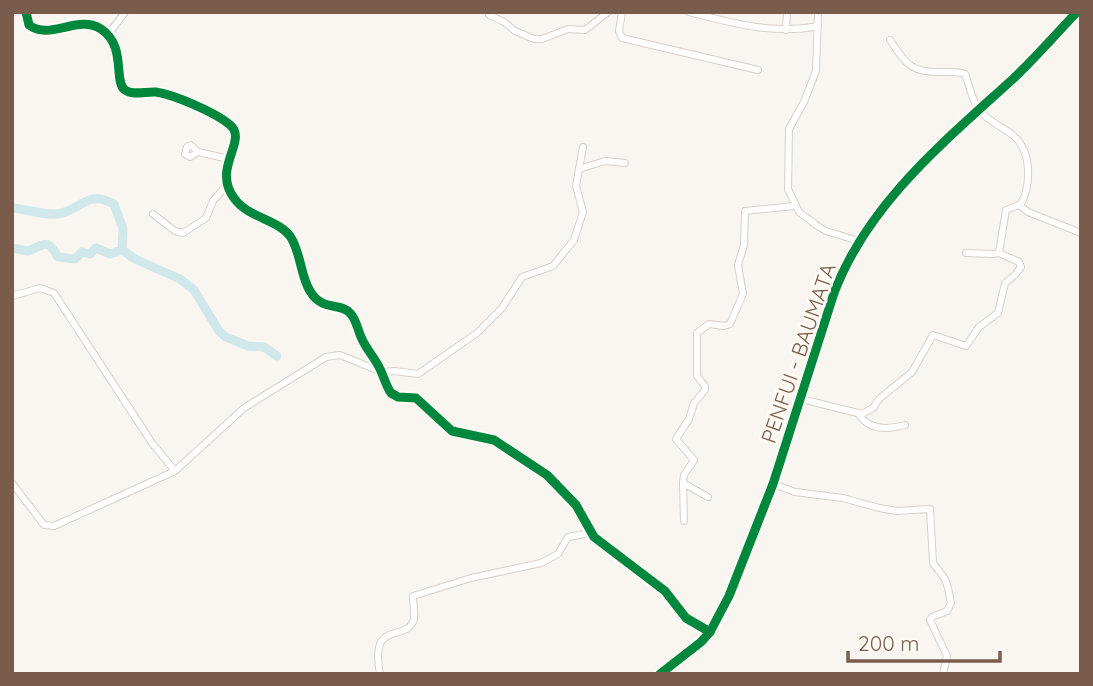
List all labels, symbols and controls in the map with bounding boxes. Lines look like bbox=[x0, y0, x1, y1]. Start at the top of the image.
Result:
street label: PENFUI - BAUMATA bbox=[755, 260, 841, 446]
scale bar bbox=[848, 620, 1000, 664]
text: 200 m bbox=[858, 630, 920, 656]

